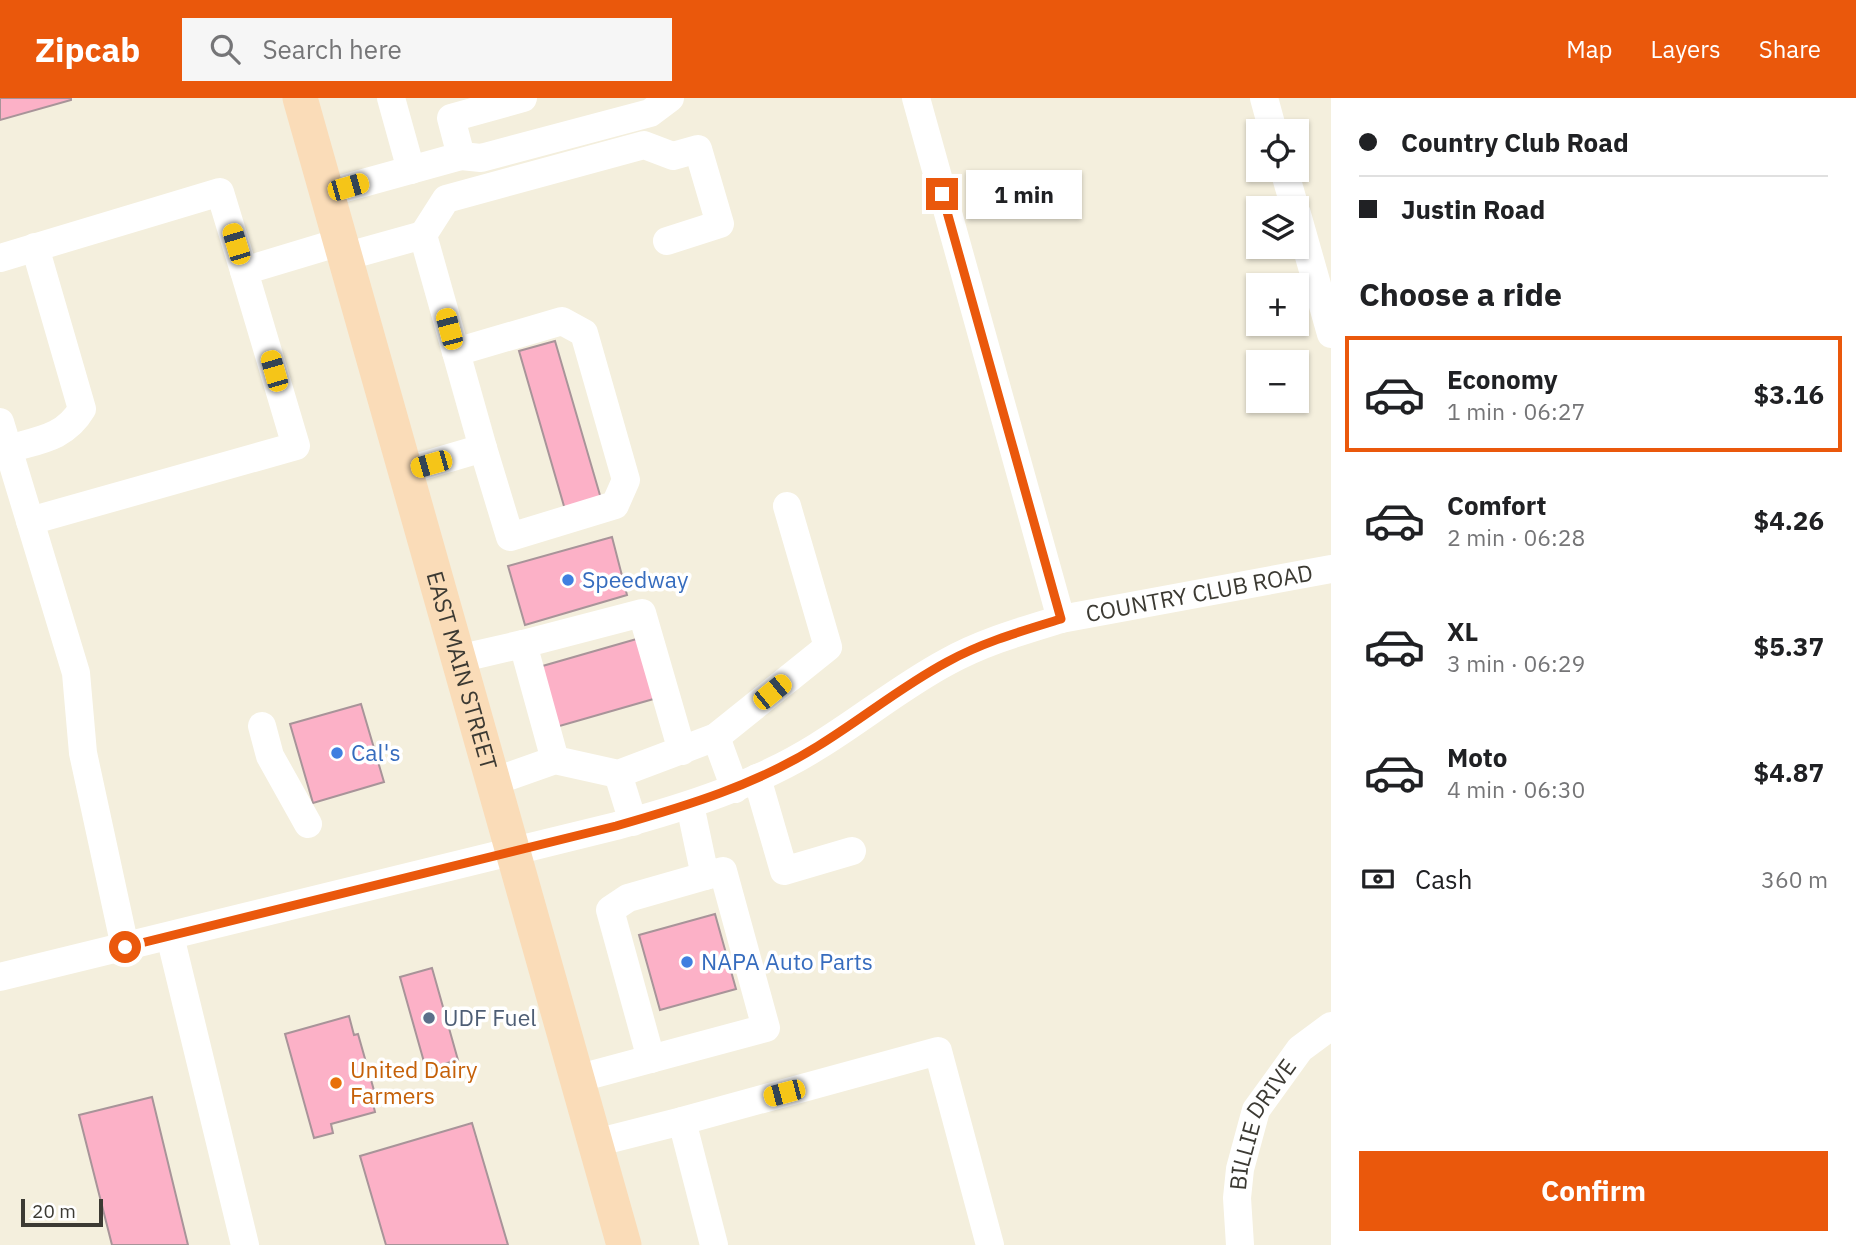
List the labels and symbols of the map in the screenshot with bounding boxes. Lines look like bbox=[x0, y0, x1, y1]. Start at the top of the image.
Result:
callout: 1 min bbox=[967, 170, 1082, 218]
car bbox=[325, 171, 372, 203]
route end bbox=[926, 178, 958, 210]
car bbox=[220, 221, 253, 267]
car bbox=[434, 306, 465, 352]
car bbox=[259, 348, 290, 394]
car bbox=[408, 448, 455, 480]
street label: COUNTRY CLUB ROAD bbox=[1083, 557, 1315, 628]
place label: Speedway bbox=[582, 564, 689, 594]
street label: EAST MAIN STREET bbox=[420, 568, 505, 773]
marker: Speedway bbox=[560, 572, 576, 588]
car bbox=[750, 671, 795, 713]
place label: Cal's bbox=[351, 737, 401, 767]
marker: Cal's bbox=[329, 745, 345, 761]
route start bbox=[109, 931, 141, 963]
place label: NAPA Auto Parts bbox=[701, 946, 873, 976]
marker: NAPA Auto Parts bbox=[679, 954, 695, 970]
place label: UDF Fuel bbox=[443, 1002, 537, 1032]
marker: UDF Fuel bbox=[421, 1010, 437, 1026]
street label: BILLIE DRIVE bbox=[1222, 1052, 1302, 1192]
place label: United Dairy Farmers bbox=[350, 1054, 478, 1110]
marker: United Dairy Farmers bbox=[328, 1075, 344, 1091]
car bbox=[761, 1077, 808, 1109]
scale bar bbox=[21, 1196, 103, 1228]

